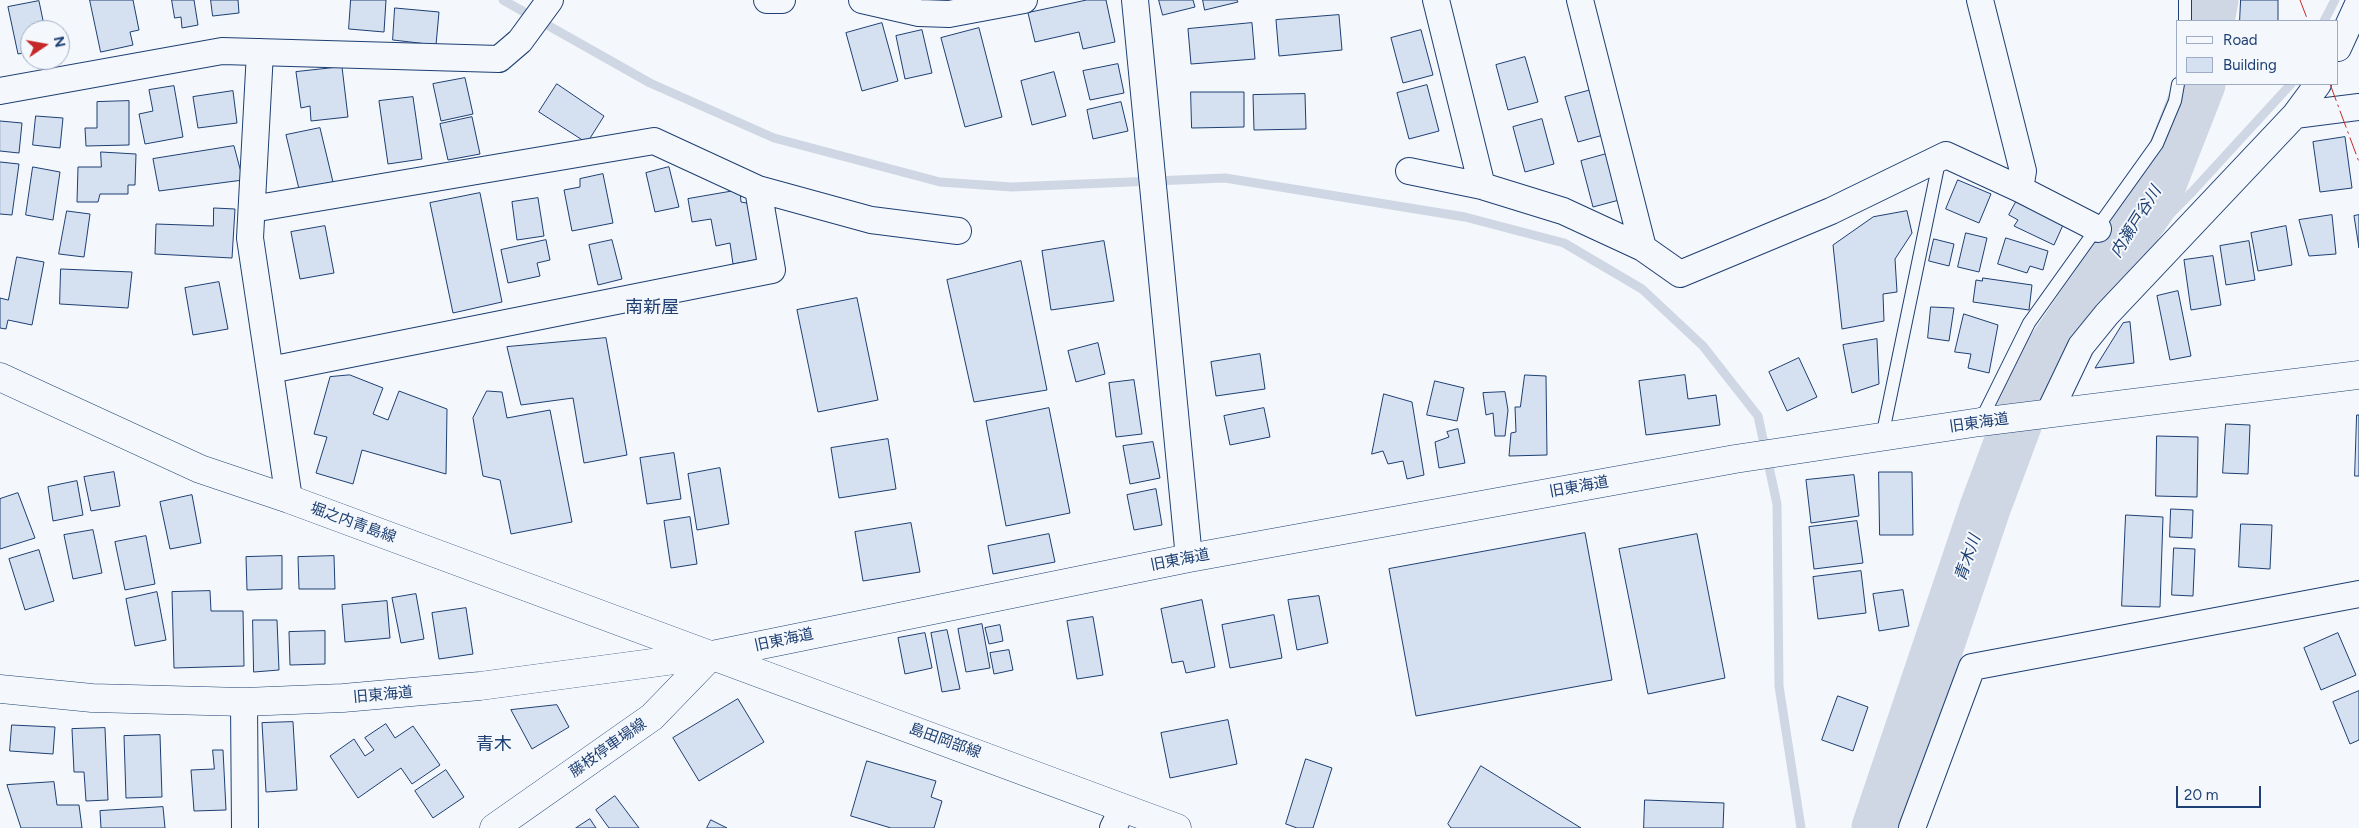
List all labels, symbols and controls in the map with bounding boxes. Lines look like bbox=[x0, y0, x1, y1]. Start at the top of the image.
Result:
north arrow bbox=[20, 20, 70, 70]
legend bbox=[2176, 20, 2339, 85]
text: Road bbox=[2223, 31, 2258, 49]
text: N bbox=[50, 35, 69, 49]
text: Building bbox=[2223, 56, 2277, 74]
water label: 内瀬戸谷川 bbox=[2107, 183, 2165, 261]
district label: 南新屋 bbox=[625, 297, 679, 319]
street label: 旧東海道 bbox=[1948, 410, 2010, 436]
street label: 旧東海道 bbox=[1548, 473, 1610, 501]
street label: 堀之内青島線 bbox=[308, 499, 398, 547]
water label: 青木川 bbox=[1951, 532, 1985, 584]
street label: 旧東海道 bbox=[1149, 545, 1211, 575]
street label: 旧東海道 bbox=[753, 625, 815, 655]
street label: 旧東海道 bbox=[352, 683, 414, 707]
street label: 藤枝停車場線 bbox=[566, 715, 650, 781]
street label: 島田岡部線 bbox=[907, 720, 983, 762]
district label: 青木 bbox=[476, 734, 512, 756]
scale bar bbox=[2179, 776, 2264, 808]
text: 20 m bbox=[2184, 786, 2218, 804]

